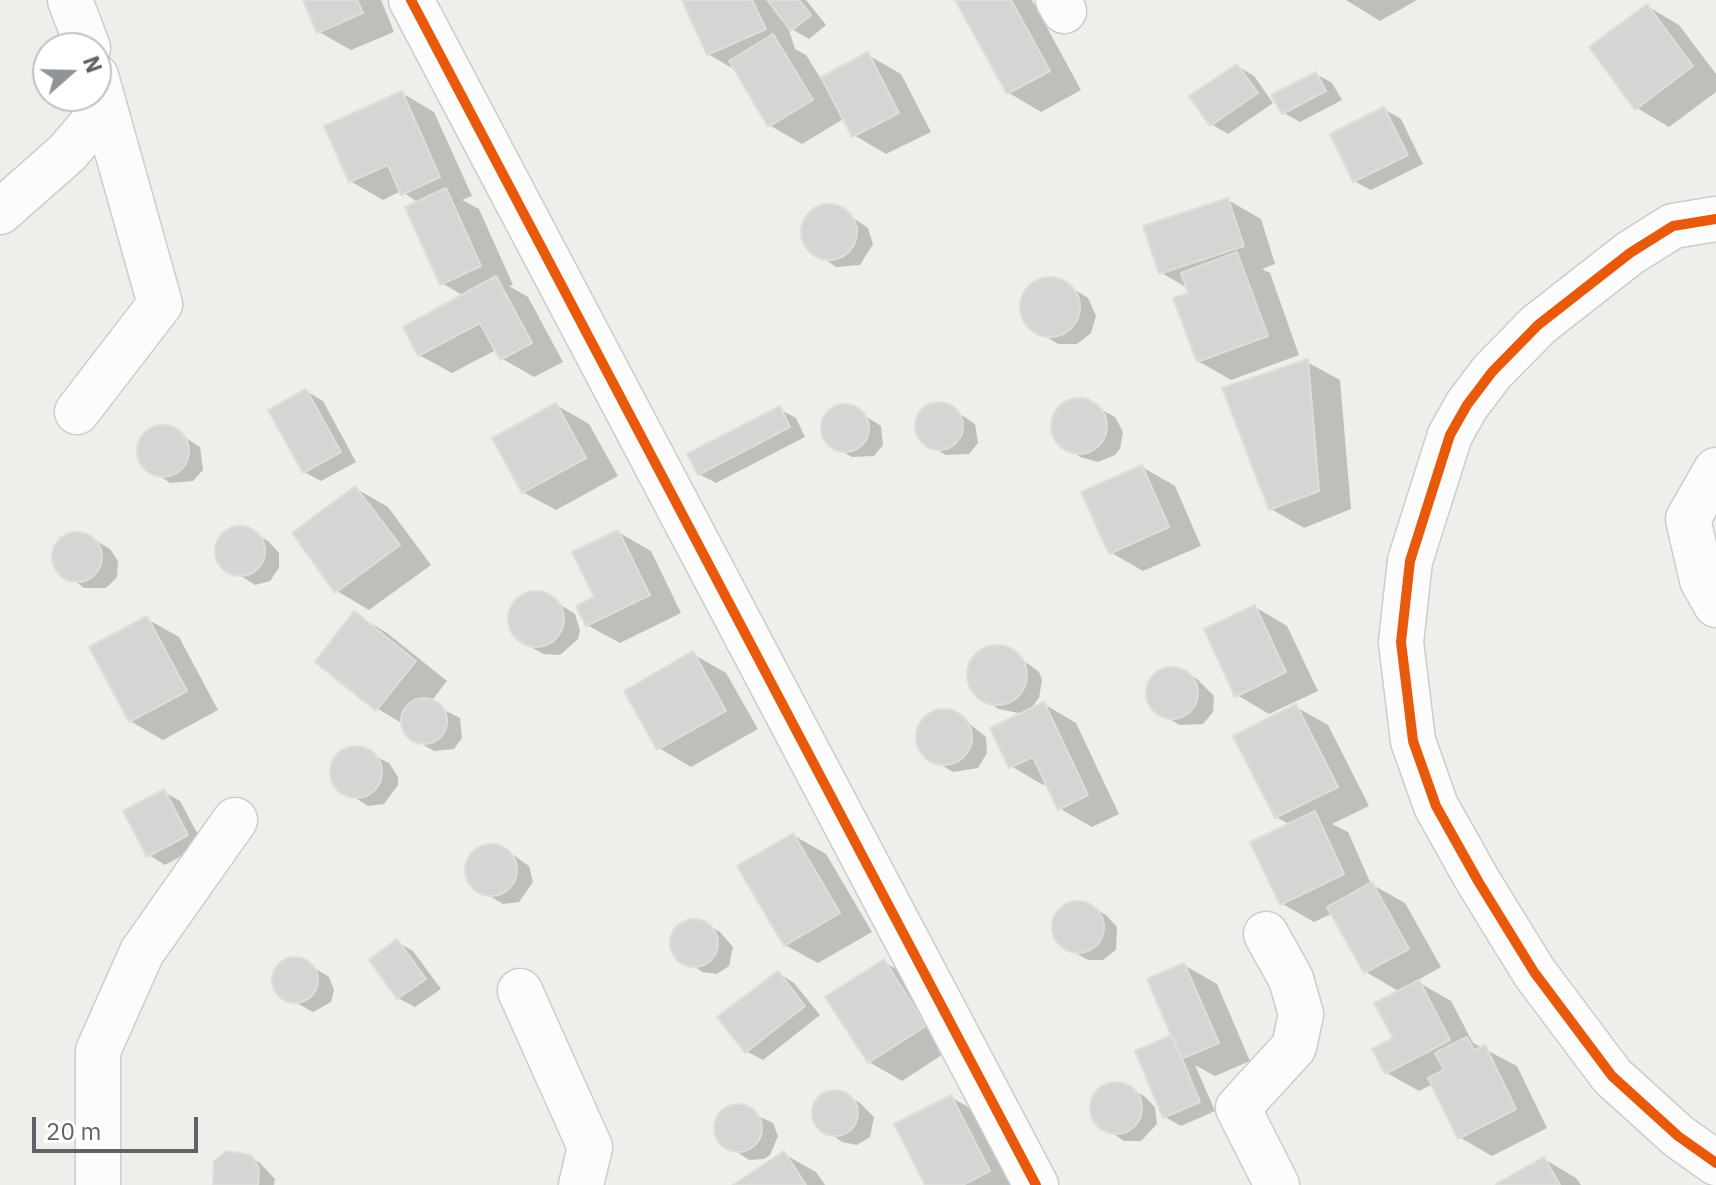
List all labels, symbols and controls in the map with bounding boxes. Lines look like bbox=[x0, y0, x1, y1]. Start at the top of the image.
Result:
north arrow bbox=[32, 32, 112, 112]
text: N bbox=[77, 52, 109, 77]
scale bar bbox=[36, 1101, 202, 1151]
text: 20 m bbox=[46, 1115, 101, 1147]

